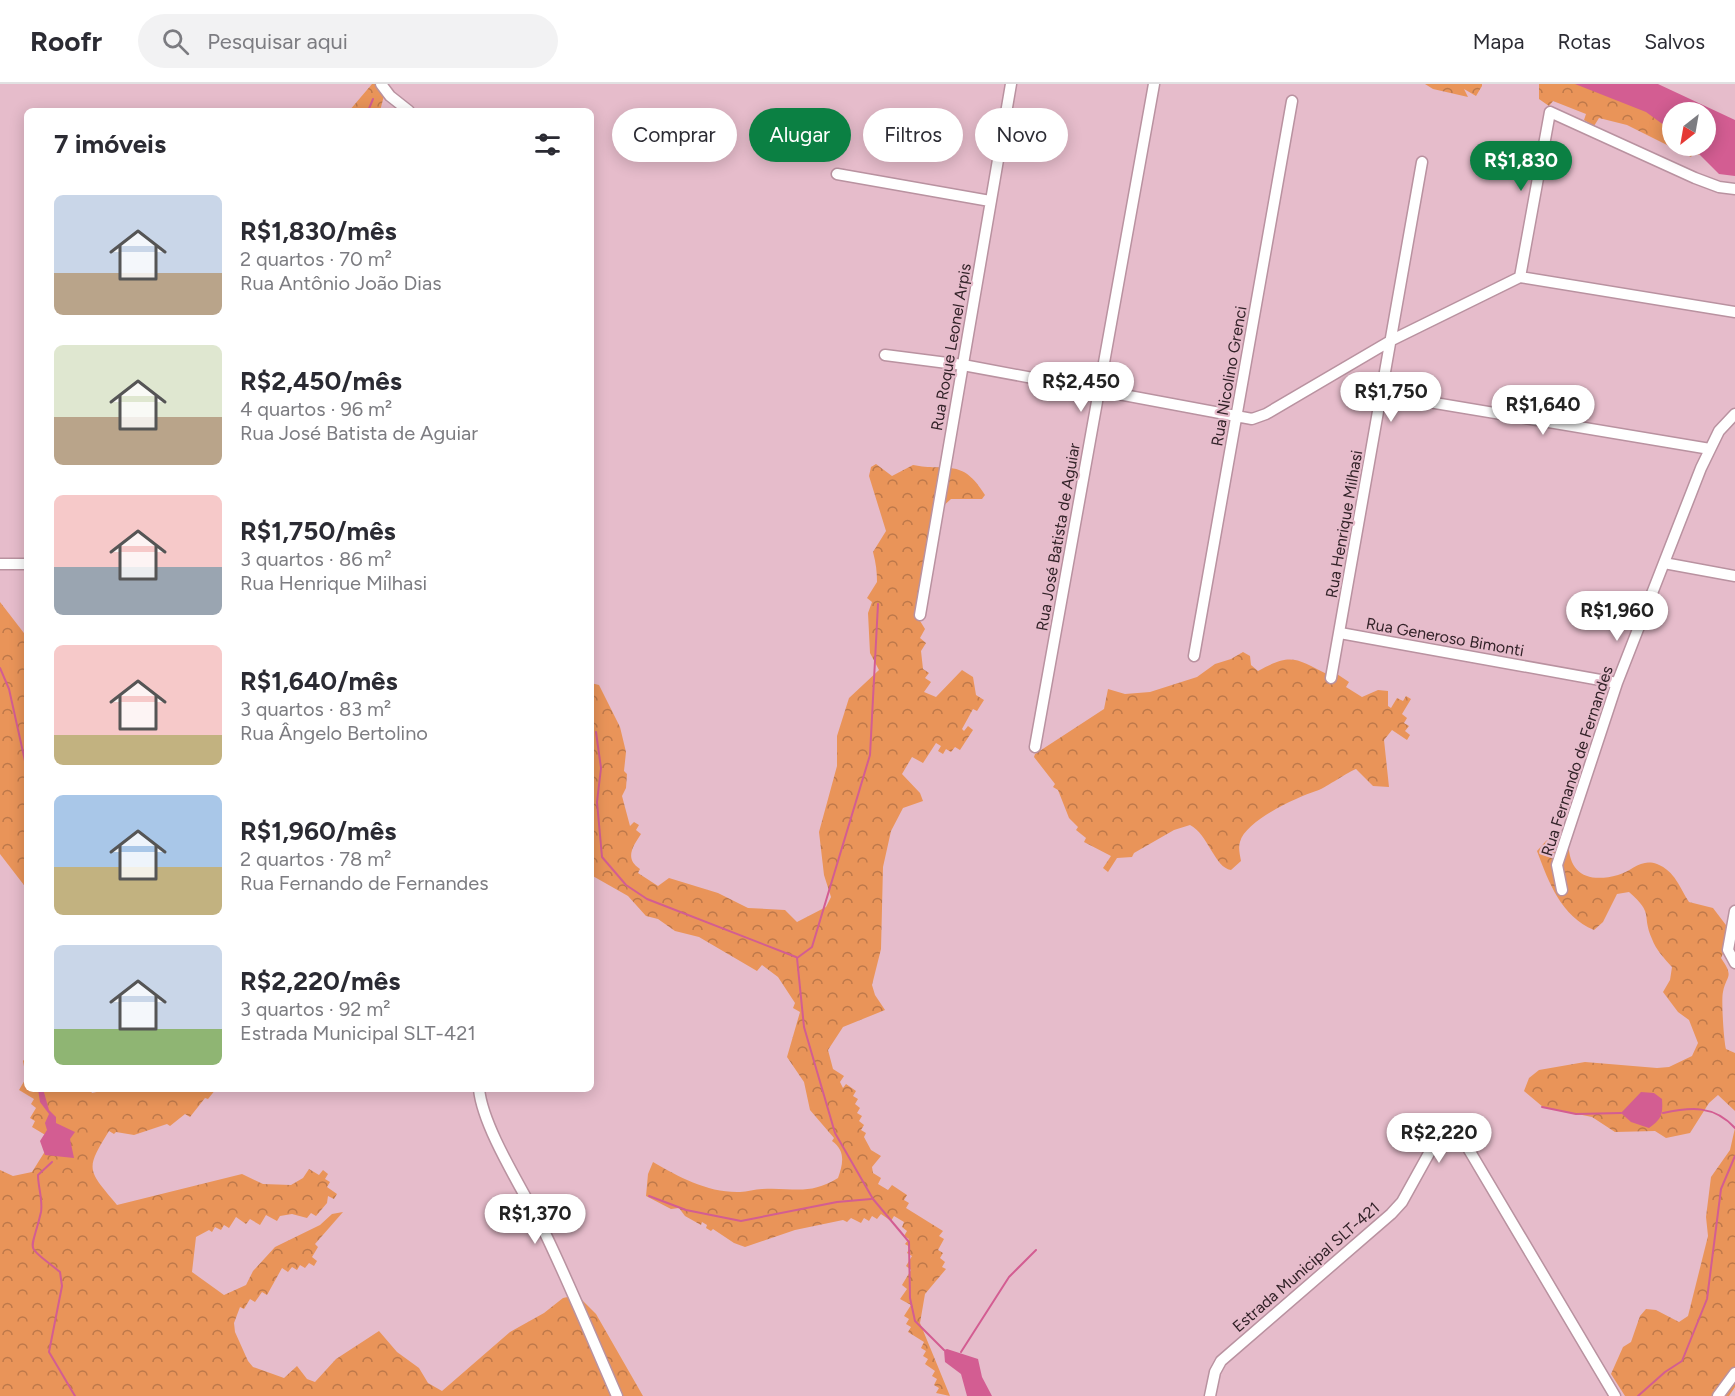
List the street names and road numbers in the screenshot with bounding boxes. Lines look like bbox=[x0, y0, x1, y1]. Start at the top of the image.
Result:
street label: Rua Roque Leonel Arpis bbox=[927, 262, 975, 432]
street label: Rua Nicolino Grenci bbox=[1207, 304, 1251, 448]
street label: Rua José Batista de Aguiar bbox=[1032, 441, 1084, 632]
street label: Rua Henrique Milhasi bbox=[1322, 449, 1366, 599]
street label: Rua Generoso Bimonti bbox=[1365, 614, 1525, 660]
street label: Rua Fernando de Fernandes bbox=[1537, 664, 1617, 858]
street label: Estrada Municipal SLT-421 bbox=[1229, 1198, 1383, 1336]

